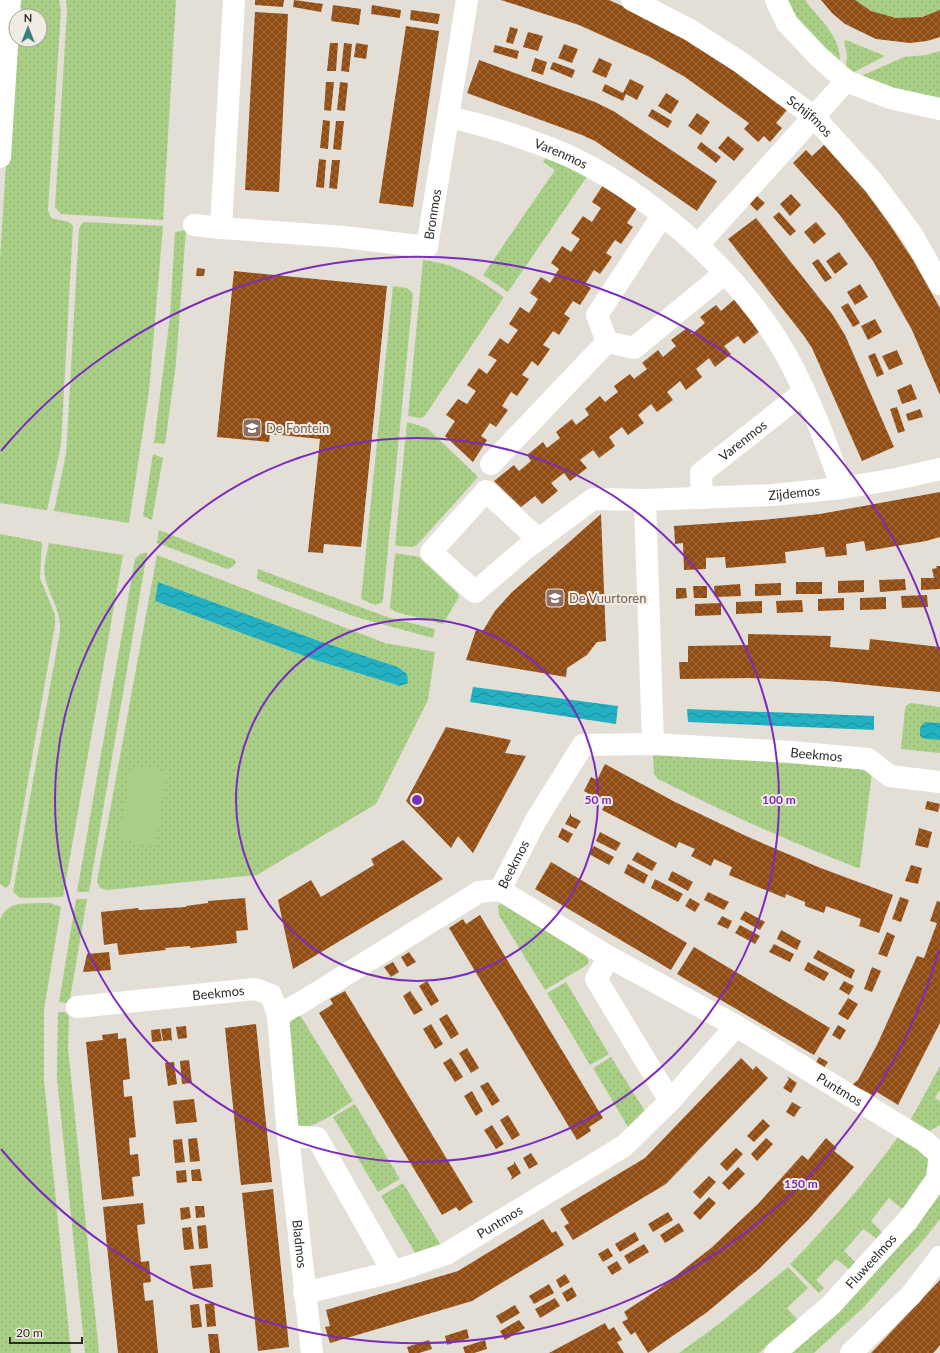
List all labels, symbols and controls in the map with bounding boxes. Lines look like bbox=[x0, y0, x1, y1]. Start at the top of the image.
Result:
north arrow bbox=[8, 8, 48, 48]
text: N bbox=[24, 11, 32, 24]
street label: Schijfmos bbox=[784, 92, 836, 140]
street label: Varenmos bbox=[532, 135, 591, 172]
street label: Bronmos bbox=[420, 188, 444, 241]
street label: Varenmos bbox=[715, 416, 770, 464]
school or university icon: De Fontein bbox=[241, 417, 263, 439]
place label: De Fontein bbox=[266, 420, 329, 436]
street label: Zijdemos bbox=[767, 482, 821, 503]
school or university icon: De Vuurtoren bbox=[544, 587, 566, 609]
place label: De Vuurtoren bbox=[569, 590, 646, 606]
street label: Beekmos bbox=[790, 744, 844, 765]
text: 50 m bbox=[585, 792, 611, 807]
text: 100 m bbox=[762, 792, 796, 807]
centre of rings bbox=[410, 793, 424, 807]
street label: Beekmos bbox=[494, 837, 533, 891]
street label: Beekmos bbox=[191, 982, 246, 1003]
street label: Puntmos bbox=[814, 1069, 866, 1109]
text: 150 m bbox=[784, 1176, 818, 1191]
street label: Puntmos bbox=[474, 1201, 526, 1241]
street label: Bladmos bbox=[289, 1219, 311, 1269]
street label: Fluweelmos bbox=[842, 1230, 900, 1292]
scale bar bbox=[10, 1319, 82, 1345]
text: 20 m bbox=[16, 1325, 43, 1340]

